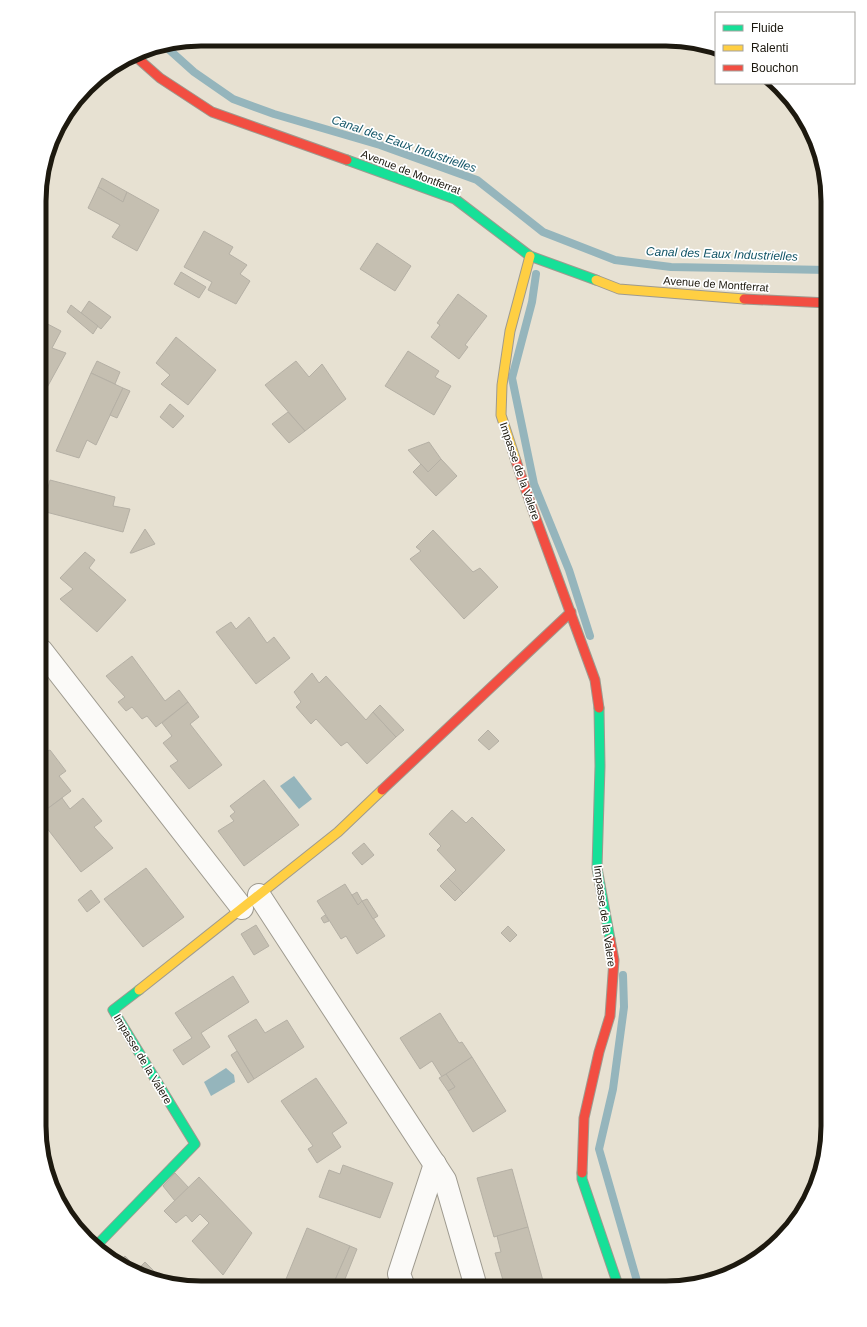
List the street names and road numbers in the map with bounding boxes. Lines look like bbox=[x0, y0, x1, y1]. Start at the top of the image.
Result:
street label: Avenue de Montferrat bbox=[360, 147, 462, 197]
street label: Avenue de Montferrat bbox=[663, 274, 769, 294]
street label: Impasse de la Valere bbox=[498, 421, 542, 521]
street label: Impasse de la Valere bbox=[592, 864, 618, 968]
street label: Impasse de la Valere bbox=[111, 1012, 175, 1106]

